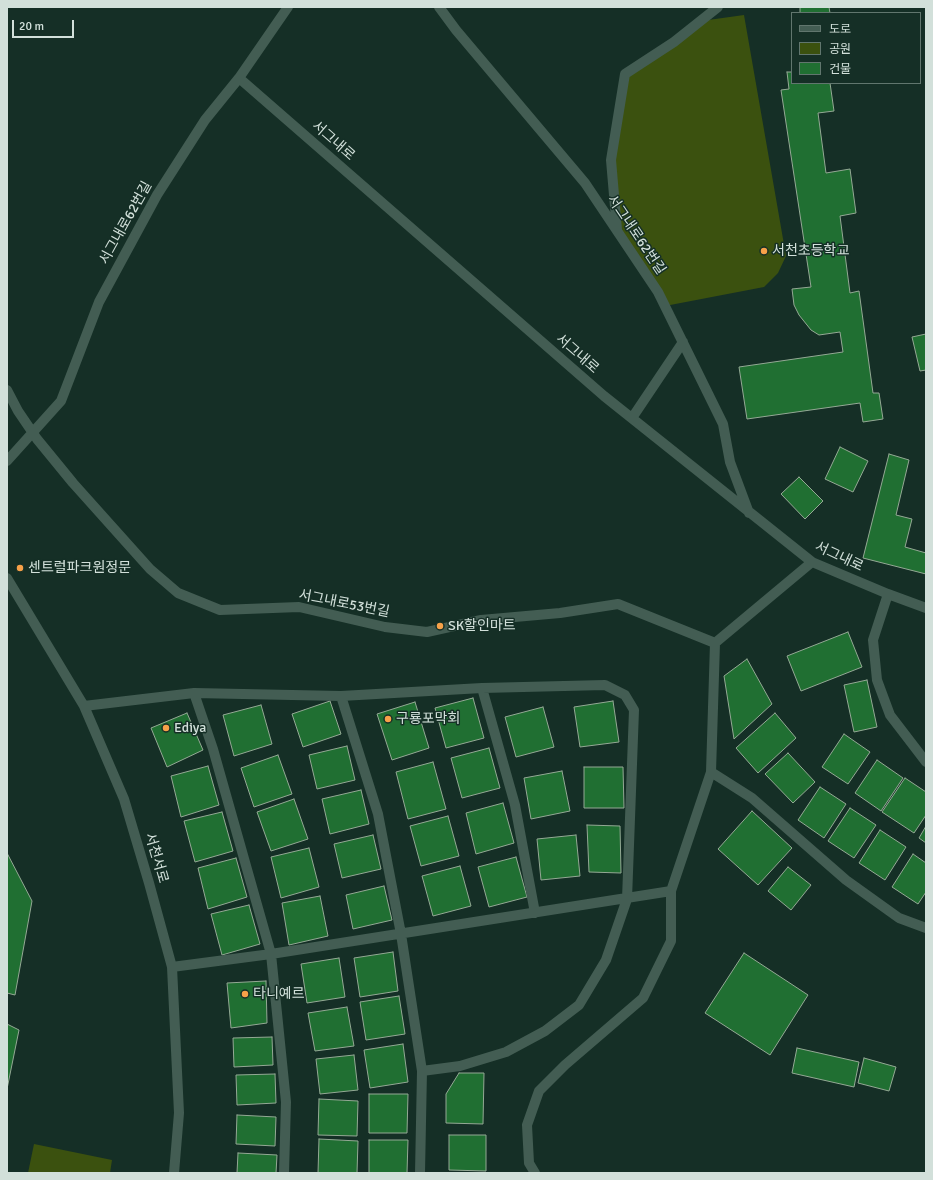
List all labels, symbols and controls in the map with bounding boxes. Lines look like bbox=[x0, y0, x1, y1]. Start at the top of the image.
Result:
scale bar bbox=[14, 12, 76, 38]
legend bbox=[791, 12, 921, 84]
text: 20 m bbox=[19, 19, 44, 34]
text: 도로 bbox=[829, 22, 851, 37]
text: 공원 bbox=[829, 42, 851, 57]
text: 건물 bbox=[829, 62, 851, 77]
street label: 서그내로 bbox=[308, 118, 358, 164]
street label: 서그내로62번길 bbox=[96, 179, 156, 267]
street label: 서그내로62번길 bbox=[603, 192, 669, 278]
place label: 서천초등학교 bbox=[772, 243, 849, 259]
marker: 서천초등학교 bbox=[759, 246, 769, 256]
street label: 서그내로 bbox=[552, 331, 602, 377]
street label: 서그내로 bbox=[812, 539, 866, 575]
place label: 센트럴파크원정문 bbox=[28, 560, 131, 576]
marker: 센트럴파크원정문 bbox=[15, 563, 25, 573]
street label: 서그내로53번길 bbox=[297, 587, 391, 621]
place label: SK할인마트 bbox=[448, 618, 516, 634]
marker: SK할인마트 bbox=[435, 621, 445, 631]
place label: 구룡포막회 bbox=[396, 711, 460, 727]
marker: 구룡포막회 bbox=[383, 714, 393, 724]
place label: Ediya bbox=[174, 720, 206, 736]
marker: Ediya bbox=[161, 723, 171, 733]
street label: 서천서로 bbox=[141, 831, 171, 885]
place label: 타니예르 bbox=[253, 986, 305, 1002]
marker: 타니예르 bbox=[240, 989, 250, 999]

